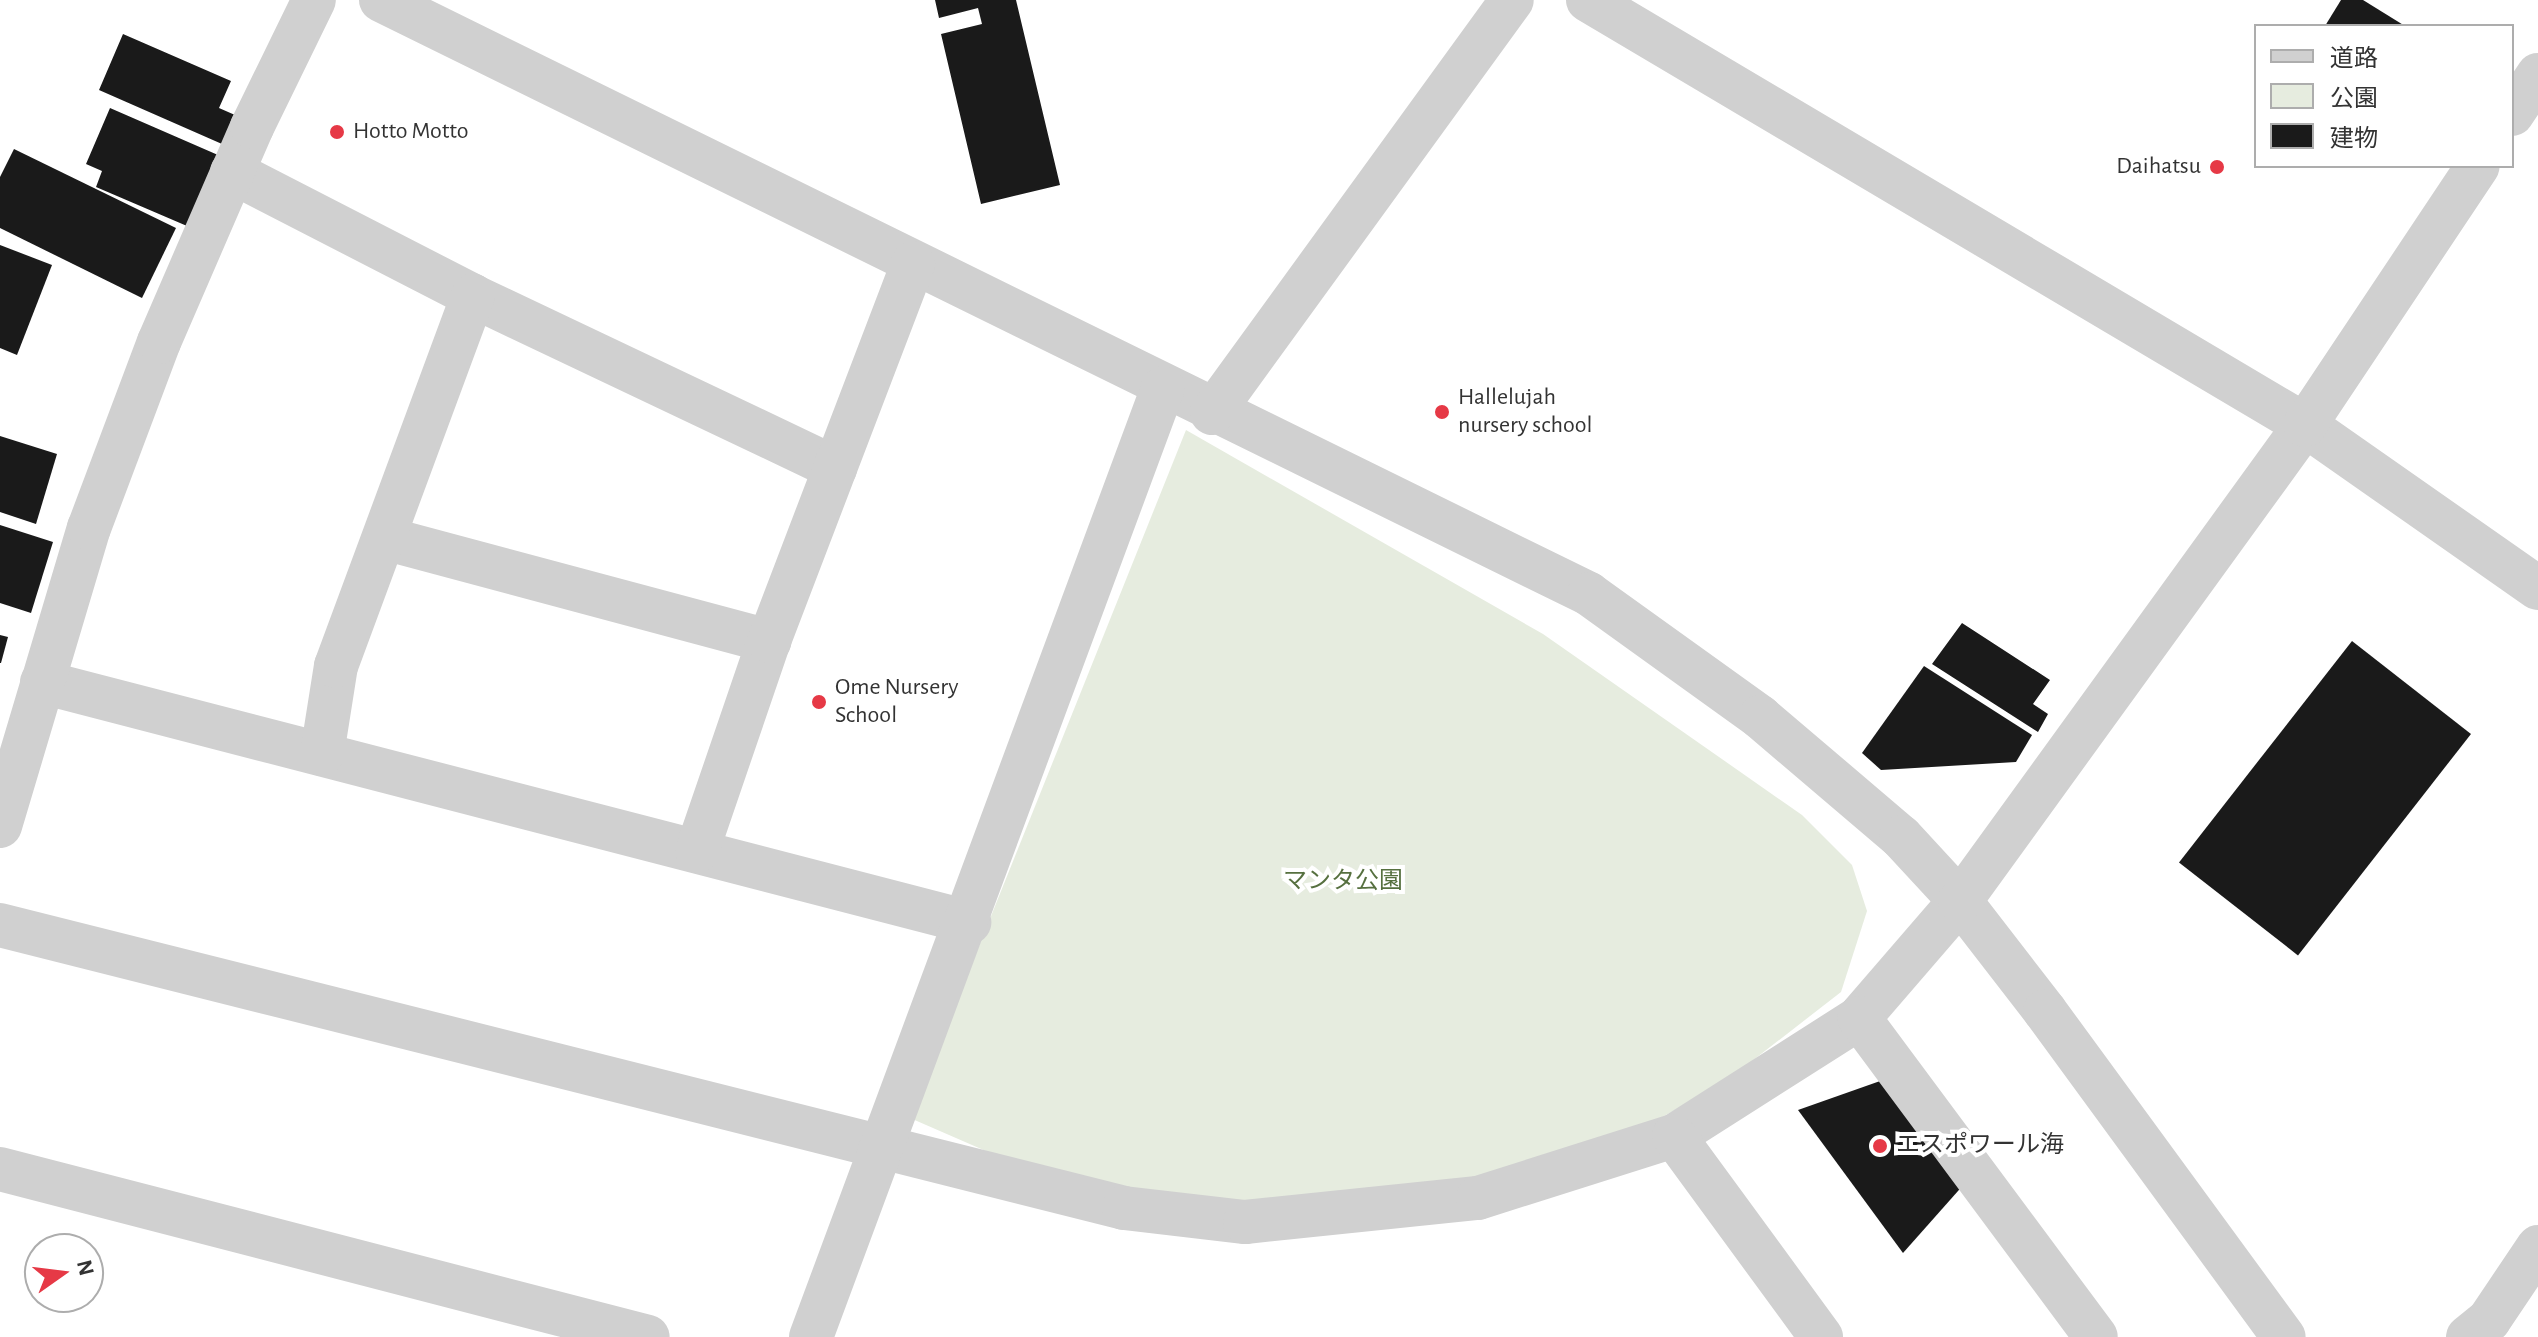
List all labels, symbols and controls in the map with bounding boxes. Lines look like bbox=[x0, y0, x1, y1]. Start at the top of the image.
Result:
legend bbox=[2254, 24, 2514, 168]
text: 道路 bbox=[2330, 47, 2378, 71]
text: 公園 bbox=[2330, 87, 2378, 111]
place label: Hotto Motto bbox=[353, 118, 468, 146]
marker: Hotto Motto bbox=[328, 123, 346, 141]
text: 建物 bbox=[2330, 127, 2378, 151]
place label: Daihatsu bbox=[2116, 153, 2201, 181]
marker: Daihatsu bbox=[2208, 158, 2226, 176]
place label: Hallelujah nursery school bbox=[1458, 384, 1592, 440]
marker: Hallelujah nursery school bbox=[1433, 403, 1451, 421]
place label: Ome Nursery School bbox=[835, 674, 959, 730]
marker: Ome Nursery School bbox=[810, 693, 828, 711]
park label: マンタ公園 bbox=[1283, 868, 1403, 896]
place label: エスポワール海 bbox=[1896, 1132, 2064, 1160]
marker: エスポワール海 bbox=[1871, 1137, 1889, 1155]
north arrow bbox=[24, 1233, 104, 1313]
text: N bbox=[73, 1258, 98, 1278]

